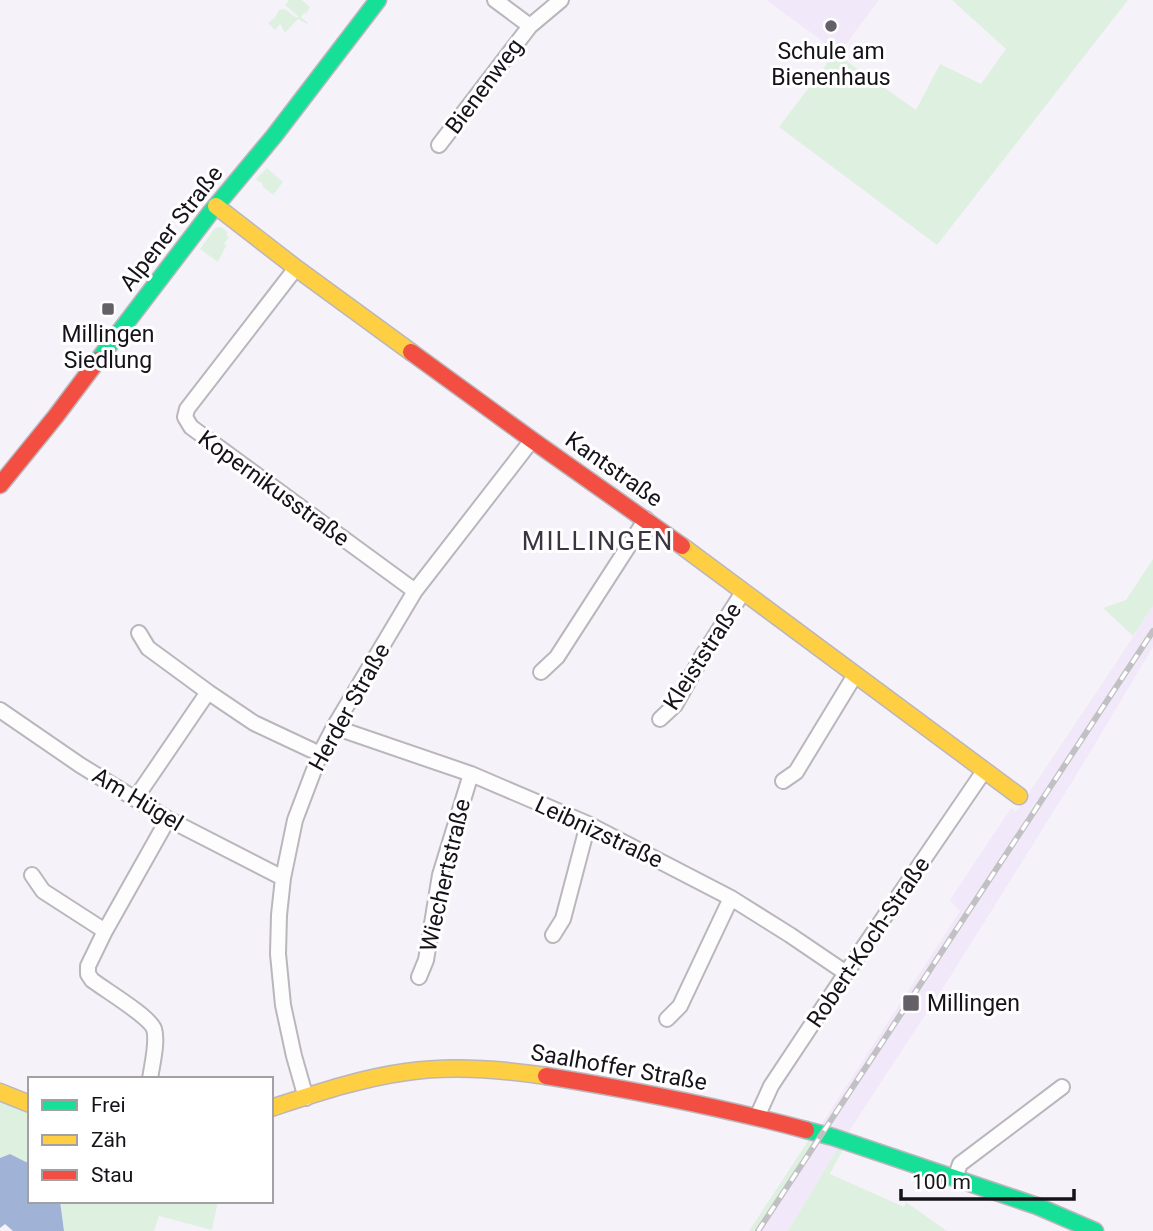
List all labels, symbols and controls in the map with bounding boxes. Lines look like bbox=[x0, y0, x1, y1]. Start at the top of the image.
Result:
marker: Schule am Bienenhaus bbox=[823, 18, 839, 34]
street label: Bienenweg bbox=[440, 33, 529, 139]
place label: Schule am Bienenhaus bbox=[771, 38, 891, 91]
street label: Alpener Straße bbox=[114, 160, 229, 296]
marker: Millingen Siedlung bbox=[100, 301, 116, 317]
place label: Millingen Siedlung bbox=[62, 321, 154, 374]
street label: Kopernikusstraße bbox=[193, 425, 354, 552]
street label: Kantstraße bbox=[560, 426, 667, 513]
district label: MILLINGEN bbox=[522, 526, 674, 556]
street label: Kleiststraße bbox=[658, 598, 747, 715]
street label: Herder Straße bbox=[303, 639, 396, 776]
street label: Am Hügel bbox=[88, 762, 188, 837]
street label: Leibnizstraße bbox=[531, 791, 667, 874]
street label: Wiechertstraße bbox=[415, 796, 476, 954]
street label: Robert-Koch-Straße bbox=[801, 852, 935, 1033]
place label: Millingen bbox=[927, 990, 1020, 1017]
marker: Millingen bbox=[901, 993, 921, 1013]
street label: Saalhoffer Straße bbox=[529, 1039, 709, 1096]
legend bbox=[28, 1077, 273, 1203]
text: Frei bbox=[91, 1093, 126, 1117]
text: Zäh bbox=[91, 1128, 127, 1152]
scale bar bbox=[901, 1158, 1074, 1202]
text: Stau bbox=[91, 1163, 133, 1187]
text: 100 m bbox=[912, 1170, 971, 1194]

